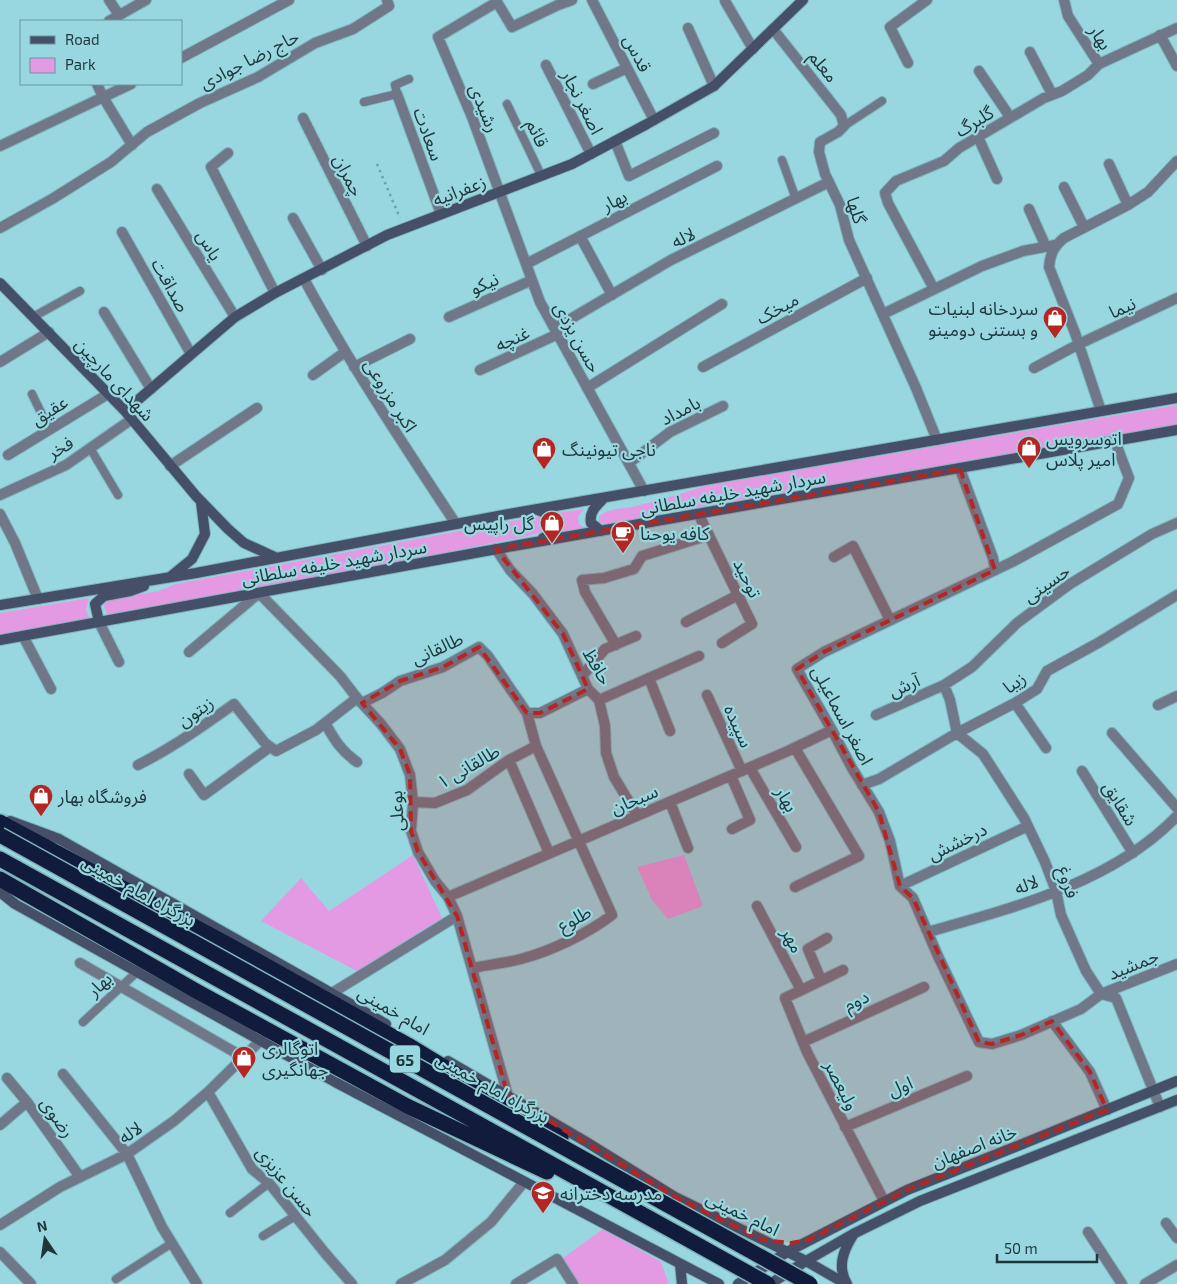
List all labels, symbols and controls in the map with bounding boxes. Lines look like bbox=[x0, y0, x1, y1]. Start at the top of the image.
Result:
street label: بهار bbox=[1083, 19, 1117, 54]
legend bbox=[20, 20, 182, 85]
street label: حاج رضا جوادی bbox=[196, 25, 304, 96]
text: Road bbox=[65, 30, 100, 48]
street label: قدس bbox=[618, 30, 657, 76]
street label: معلم bbox=[802, 46, 843, 88]
text: Park bbox=[65, 55, 96, 73]
street label: اصغر نجار bbox=[556, 65, 609, 138]
street label: رشیدی bbox=[464, 81, 505, 136]
street label: گلبرگ bbox=[951, 100, 998, 142]
street label: سعادت bbox=[409, 104, 449, 164]
street label: قائم bbox=[519, 116, 554, 152]
street label: چمران bbox=[328, 150, 369, 200]
street label: زعفرانیه bbox=[429, 170, 489, 211]
street label: بهار bbox=[597, 184, 631, 217]
street label: گلها bbox=[842, 194, 872, 227]
street label: لاله bbox=[667, 222, 699, 252]
street label: یاس bbox=[191, 225, 228, 265]
street label: صداقت bbox=[147, 254, 195, 316]
street label: نیکو bbox=[466, 267, 502, 300]
street label: میخک bbox=[752, 287, 802, 329]
street label: نیما bbox=[1105, 291, 1139, 323]
place label: سردخانه لبنیات و بستنی دومینو bbox=[928, 297, 1038, 341]
street label: حسن یزدی bbox=[549, 298, 606, 377]
shop icon: سردخانه لبنیات و بستنی دومینو bbox=[1042, 305, 1068, 339]
street label: غنچه bbox=[491, 321, 533, 356]
street label: شهدای مارچین bbox=[70, 333, 159, 426]
street label: اکبر مزروعی bbox=[359, 354, 422, 436]
street label: عقیق bbox=[27, 390, 72, 431]
street label: بامداد bbox=[656, 391, 704, 429]
place label: اتوسرويس امير پلاس bbox=[1046, 427, 1122, 471]
street label: فخر bbox=[42, 431, 78, 465]
shop icon: اتوسرويس امير پلاس bbox=[1016, 435, 1042, 469]
shop icon: ناجی‌ تیونینگ bbox=[531, 436, 557, 470]
place label: ناجی‌ تیونینگ bbox=[562, 438, 656, 461]
street label: سردار شهید خلیفه سلطانی bbox=[639, 465, 828, 520]
shop icon: گل راپیس bbox=[539, 510, 565, 544]
place label: گل راپیس bbox=[464, 512, 535, 535]
cafe icon: کافه یوحنا bbox=[610, 520, 636, 554]
place label: کافه یوحنا bbox=[640, 522, 710, 545]
street label: سردار شهید خلیفه سلطانی bbox=[240, 535, 429, 590]
street label: توحید bbox=[728, 555, 767, 602]
street label: حسینی bbox=[1018, 559, 1074, 608]
street label: طالقانی bbox=[408, 627, 467, 670]
street label: حافظ bbox=[579, 644, 617, 688]
street label: اصغر اسماعیلی bbox=[807, 661, 878, 769]
street label: زیبا bbox=[998, 666, 1030, 698]
street label: آرش bbox=[885, 668, 924, 702]
street label: زیتون bbox=[173, 691, 218, 732]
street label: سپیده bbox=[719, 701, 758, 751]
street label: طالقانی ۱ bbox=[433, 739, 504, 794]
street label: شقایق bbox=[1098, 777, 1143, 830]
street label: سبحان bbox=[607, 779, 661, 820]
street label: بهار bbox=[770, 781, 803, 816]
shop icon: فروشگاه بهار bbox=[28, 783, 54, 817]
place label: فروشگاه بهار bbox=[57, 785, 147, 808]
street label: بوعلی bbox=[384, 790, 409, 832]
street label: درخشش bbox=[924, 817, 991, 866]
street label: بزرگراه امام خمینی bbox=[76, 850, 200, 934]
street label: فروغ bbox=[1050, 863, 1084, 902]
street label: لاله bbox=[1011, 870, 1041, 898]
street label: طلوع bbox=[553, 900, 597, 940]
street label: مهر bbox=[776, 923, 809, 957]
street label: جمشید bbox=[1104, 944, 1162, 984]
street label: بهار bbox=[81, 967, 117, 1002]
street label: امام خمینی bbox=[352, 981, 434, 1043]
street label: دوم bbox=[840, 985, 874, 1019]
place label: اتوگالری جهانگیری bbox=[262, 1037, 328, 1081]
shop icon: اتوگالری جهانگیری bbox=[231, 1045, 257, 1079]
road number: 65 bbox=[390, 1046, 420, 1072]
street label: بزرگراه امام خمینی bbox=[430, 1047, 554, 1131]
street label: ولیعصر bbox=[819, 1055, 864, 1114]
street label: اول bbox=[884, 1071, 916, 1102]
street label: رضوی bbox=[35, 1092, 80, 1142]
street label: لاله bbox=[114, 1116, 146, 1148]
street label: خانه اصفهان bbox=[928, 1120, 1020, 1173]
street label: حسن عزیزی bbox=[251, 1141, 322, 1222]
school or university icon: مدرسه دخترانه bbox=[530, 1180, 556, 1214]
place label: مدرسه دخترانه bbox=[560, 1182, 662, 1205]
street label: امام خمینی bbox=[701, 1186, 783, 1244]
north arrow bbox=[20, 1214, 70, 1264]
text: N bbox=[35, 1216, 49, 1235]
scale bar bbox=[997, 1232, 1097, 1264]
text: 50 m bbox=[1004, 1239, 1038, 1257]

